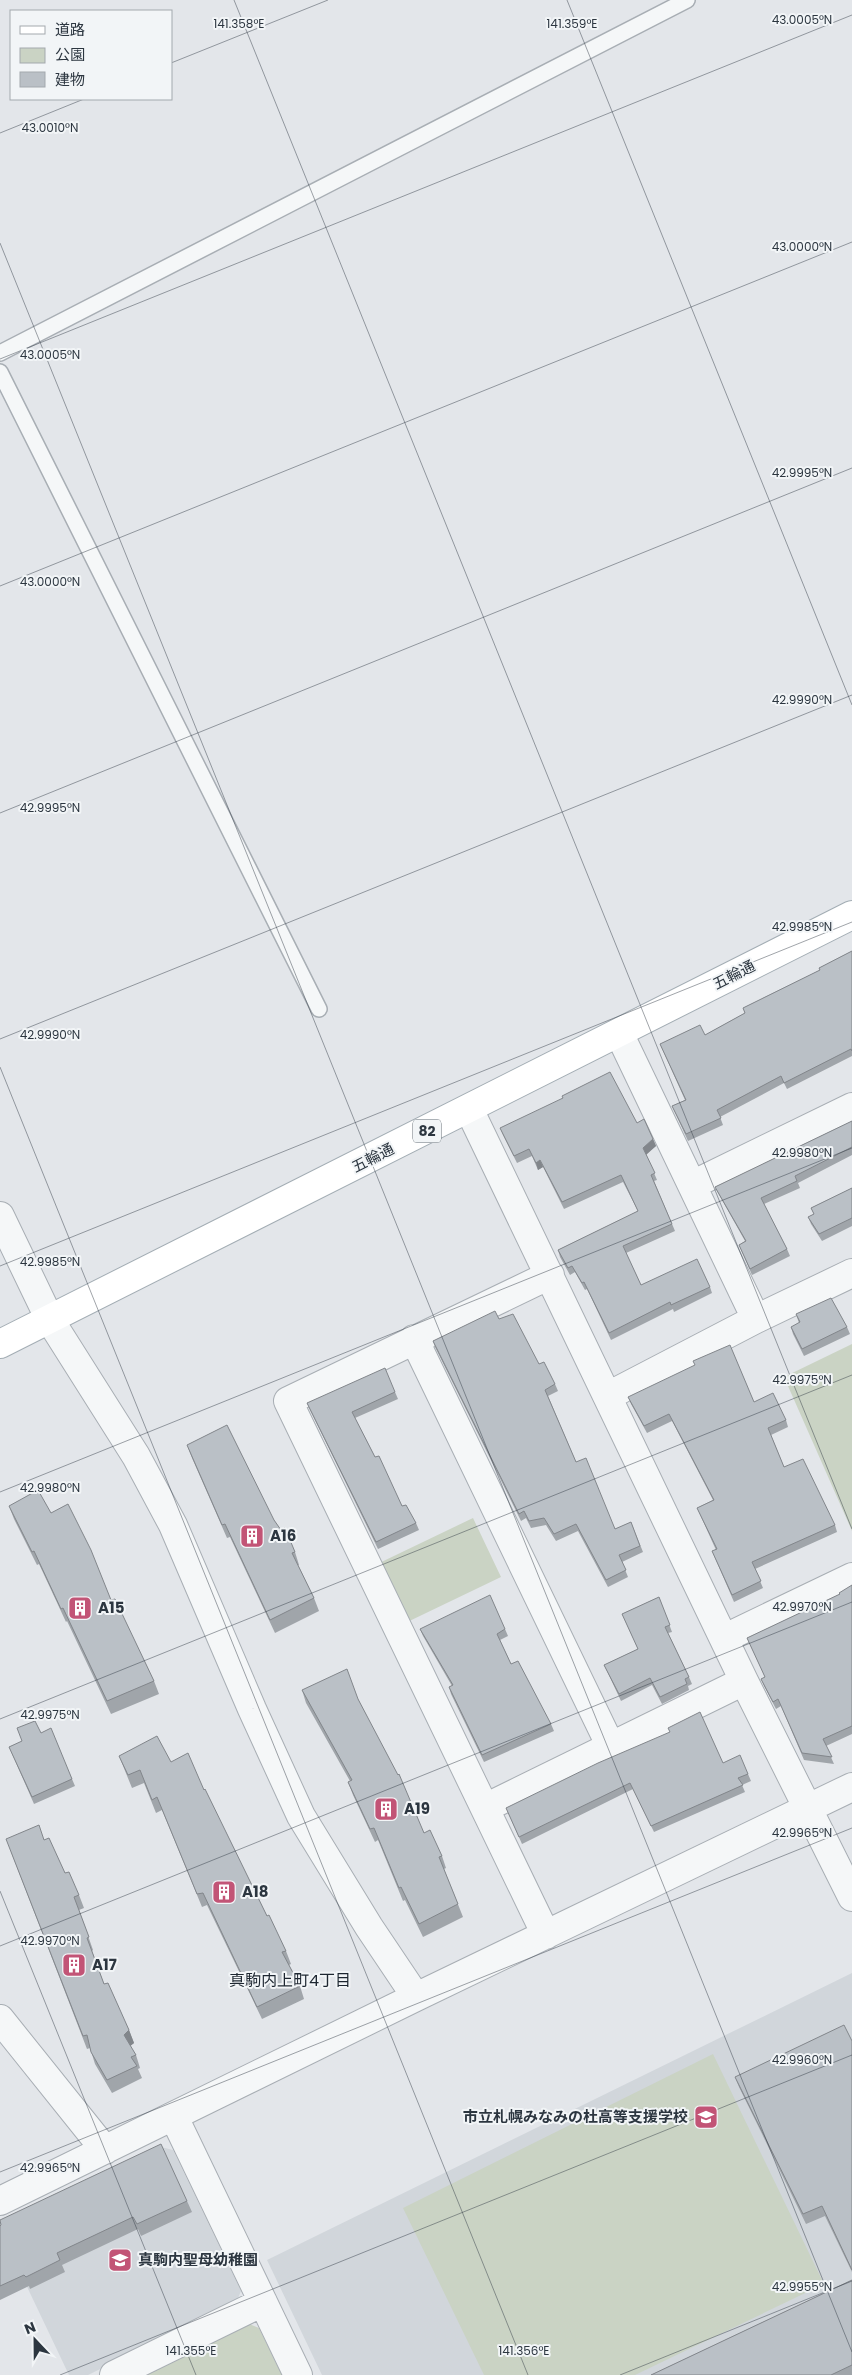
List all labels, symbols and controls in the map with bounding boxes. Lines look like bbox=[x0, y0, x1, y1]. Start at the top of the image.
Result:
legend bbox=[10, 10, 172, 100]
text: 43.0005°N bbox=[772, 11, 832, 28]
text: 141.358°E bbox=[213, 15, 265, 32]
text: 141.359°E bbox=[547, 15, 598, 32]
text: 道路 bbox=[55, 19, 85, 40]
text: 公園 bbox=[55, 44, 85, 65]
text: 建物 bbox=[55, 69, 85, 90]
text: 43.0010°N bbox=[22, 119, 78, 136]
text: 43.0000°N bbox=[772, 238, 832, 255]
text: 43.0005°N bbox=[20, 346, 80, 363]
text: 42.9995°N bbox=[772, 464, 832, 481]
text: 43.0000°N bbox=[20, 573, 80, 590]
text: 42.9990°N bbox=[772, 691, 832, 708]
text: 42.9995°N bbox=[20, 799, 80, 816]
text: 42.9985°N bbox=[772, 918, 832, 935]
street label: 五輪通 bbox=[709, 955, 759, 994]
text: 42.9990°N bbox=[20, 1026, 80, 1043]
road number: 82 bbox=[413, 1120, 441, 1142]
street label: 五輪通 bbox=[348, 1138, 398, 1177]
text: 42.9980°N bbox=[772, 1144, 832, 1161]
text: 42.9985°N bbox=[20, 1253, 80, 1270]
text: 42.9975°N bbox=[772, 1371, 832, 1388]
text: 42.9980°N bbox=[20, 1479, 80, 1496]
building icon: A16 bbox=[239, 1523, 265, 1549]
place label: A16 bbox=[270, 1525, 296, 1546]
building icon: A15 bbox=[67, 1595, 93, 1621]
place label: A15 bbox=[98, 1597, 125, 1618]
text: 42.9970°N bbox=[772, 1598, 832, 1615]
text: 42.9975°N bbox=[20, 1706, 80, 1723]
building icon: A19 bbox=[373, 1796, 399, 1822]
place label: A19 bbox=[404, 1798, 430, 1819]
text: 42.9965°N bbox=[772, 1824, 832, 1841]
building icon: A18 bbox=[211, 1879, 237, 1905]
place label: A18 bbox=[242, 1881, 268, 1902]
text: 42.9970°N bbox=[20, 1932, 80, 1949]
building icon: A17 bbox=[61, 1952, 87, 1978]
place label: A17 bbox=[92, 1954, 117, 1975]
district label: 真駒内上町4丁目 bbox=[229, 1969, 351, 1992]
text: 42.9960°N bbox=[772, 2051, 832, 2068]
school or university icon: 市立札幌みなみの杜高等支援学校 bbox=[693, 2104, 719, 2130]
place label: 市立札幌みなみの杜高等支援学校 bbox=[463, 2106, 688, 2127]
text: 42.9965°N bbox=[20, 2159, 80, 2176]
school or university icon: 真駒内聖母幼稚園 bbox=[107, 2247, 133, 2273]
place label: 真駒内聖母幼稚園 bbox=[138, 2249, 258, 2270]
text: 42.9955°N bbox=[772, 2278, 832, 2295]
north arrow bbox=[10, 2315, 60, 2365]
text: N bbox=[22, 2317, 39, 2339]
text: 141.355°E bbox=[166, 2342, 216, 2359]
text: 141.356°E bbox=[498, 2342, 550, 2359]

